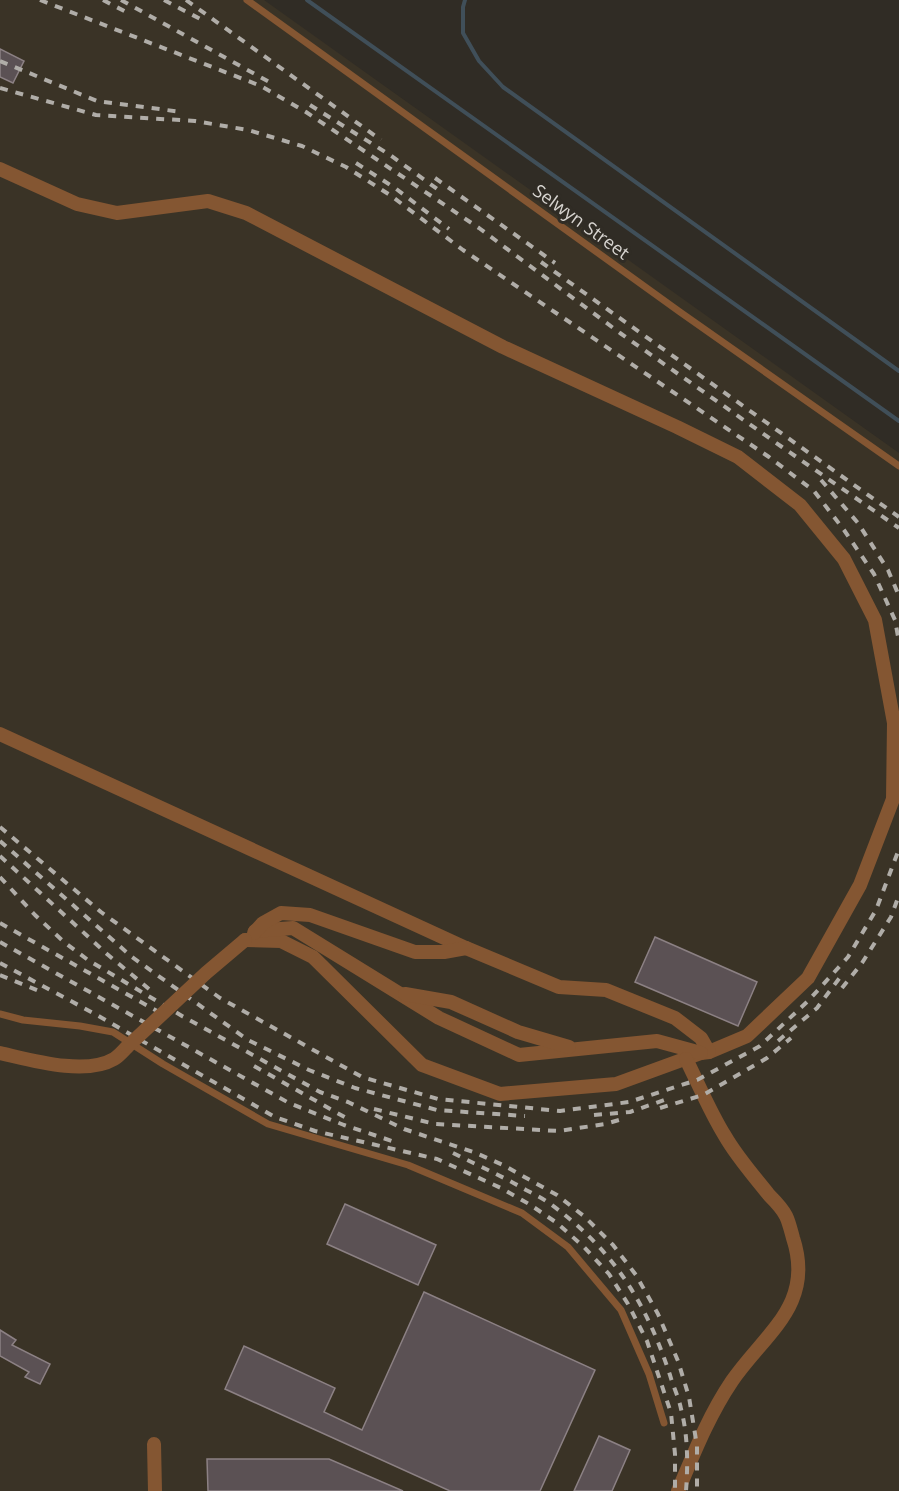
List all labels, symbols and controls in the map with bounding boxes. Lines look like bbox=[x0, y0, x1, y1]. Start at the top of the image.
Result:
street label: Selwyn Street bbox=[529, 178, 635, 264]

